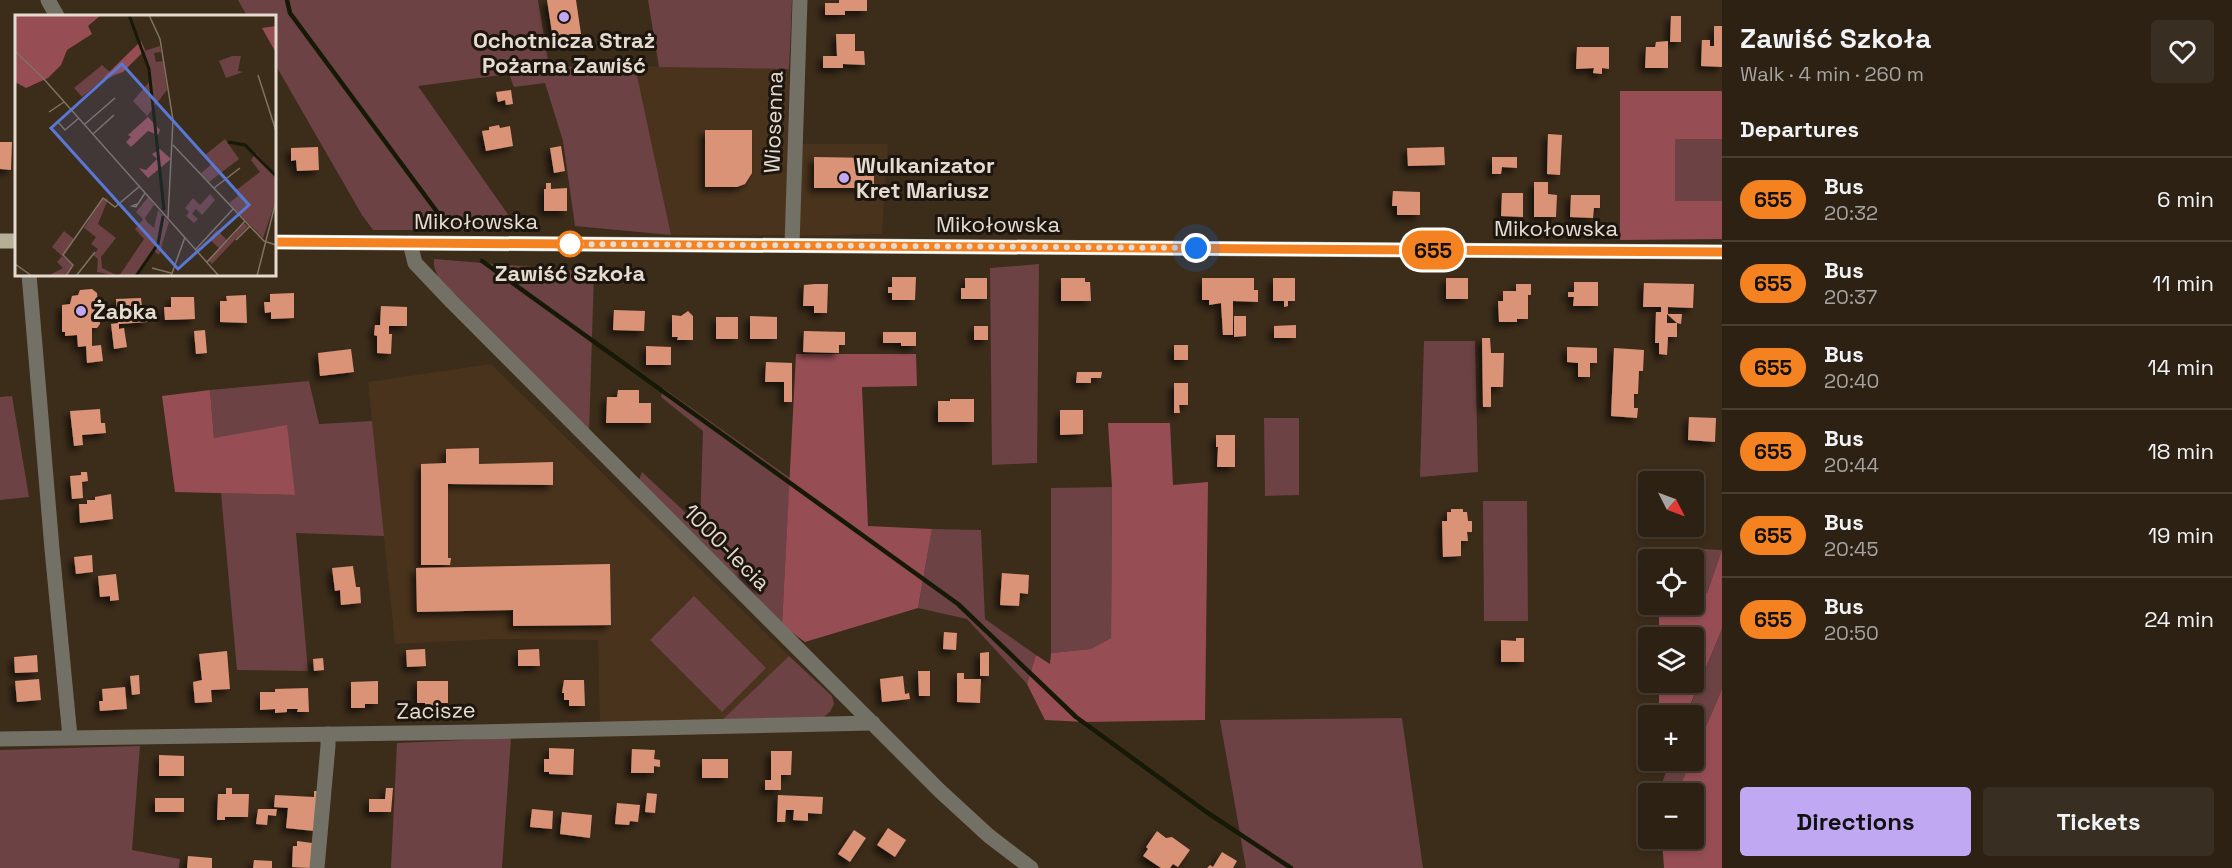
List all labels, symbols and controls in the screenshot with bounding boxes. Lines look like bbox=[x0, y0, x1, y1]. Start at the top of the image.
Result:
marker: Ochotnicza Straż Pożarna Zawiść bbox=[557, 10, 571, 24]
inset map bbox=[15, 15, 276, 276]
text: Zawiść Szkoła bbox=[1740, 20, 1931, 56]
button: heart bbox=[2151, 20, 2214, 83]
place label: Ochotnicza Straż Pożarna Zawiść bbox=[473, 26, 655, 79]
text: Walk · 4 min · 260 m bbox=[1740, 61, 1924, 87]
street label: Wiosenna bbox=[757, 70, 789, 174]
text: Departures bbox=[1740, 115, 1859, 143]
place label: Wulkanizator Kret Mariusz bbox=[856, 151, 995, 204]
marker: Wulkanizator Kret Mariusz bbox=[837, 171, 851, 185]
text: Bus bbox=[1824, 172, 1864, 200]
text: 6 min bbox=[2157, 185, 2214, 213]
text: 655 bbox=[1754, 186, 1792, 213]
text: 20:32 bbox=[1824, 200, 1878, 226]
street label: Mikołowska bbox=[414, 207, 538, 235]
street label: Mikołowska bbox=[936, 210, 1060, 238]
street label: Mikołowska bbox=[1494, 214, 1618, 242]
line badge: 655 bbox=[1398, 230, 1468, 270]
marker: Zawiść Szkoła bbox=[557, 231, 583, 257]
your location bbox=[1181, 233, 1211, 263]
text: 655 bbox=[1414, 237, 1452, 264]
text: Bus bbox=[1824, 256, 1864, 284]
place label: Zawiść Szkoła bbox=[495, 259, 645, 287]
text: 11 min bbox=[2152, 269, 2214, 297]
text: 655 bbox=[1754, 270, 1792, 297]
text: 20:37 bbox=[1824, 284, 1877, 310]
place label: Żabka bbox=[93, 297, 158, 325]
marker: Żabka bbox=[74, 304, 88, 318]
text: Bus bbox=[1824, 340, 1864, 368]
text: 14 min bbox=[2148, 353, 2214, 381]
text: 655 bbox=[1754, 354, 1792, 381]
text: 20:40 bbox=[1824, 368, 1879, 394]
text: Bus bbox=[1824, 424, 1864, 452]
text: 18 min bbox=[2148, 437, 2214, 465]
text: 655 bbox=[1754, 438, 1792, 465]
text: 20:44 bbox=[1824, 452, 1879, 478]
north arrow bbox=[1638, 471, 1704, 537]
map controls bbox=[1638, 471, 1704, 849]
street label: 1000-lecia bbox=[678, 498, 776, 596]
text: Bus bbox=[1824, 508, 1864, 536]
text: 19 min bbox=[2148, 521, 2214, 549]
text: 655 bbox=[1754, 522, 1792, 549]
text: 20:45 bbox=[1824, 536, 1878, 562]
button: locate bbox=[1638, 549, 1704, 615]
text: Bus bbox=[1824, 592, 1864, 620]
text: 24 min bbox=[2144, 605, 2214, 633]
text: 655 bbox=[1754, 606, 1792, 633]
text: 20:50 bbox=[1824, 620, 1879, 646]
button: layers bbox=[1638, 627, 1704, 693]
street label: Zacisze bbox=[396, 695, 476, 725]
button: + bbox=[1638, 705, 1704, 771]
button: − bbox=[1638, 783, 1704, 849]
button: Directions bbox=[1740, 787, 1971, 856]
button: Tickets bbox=[1983, 787, 2214, 856]

